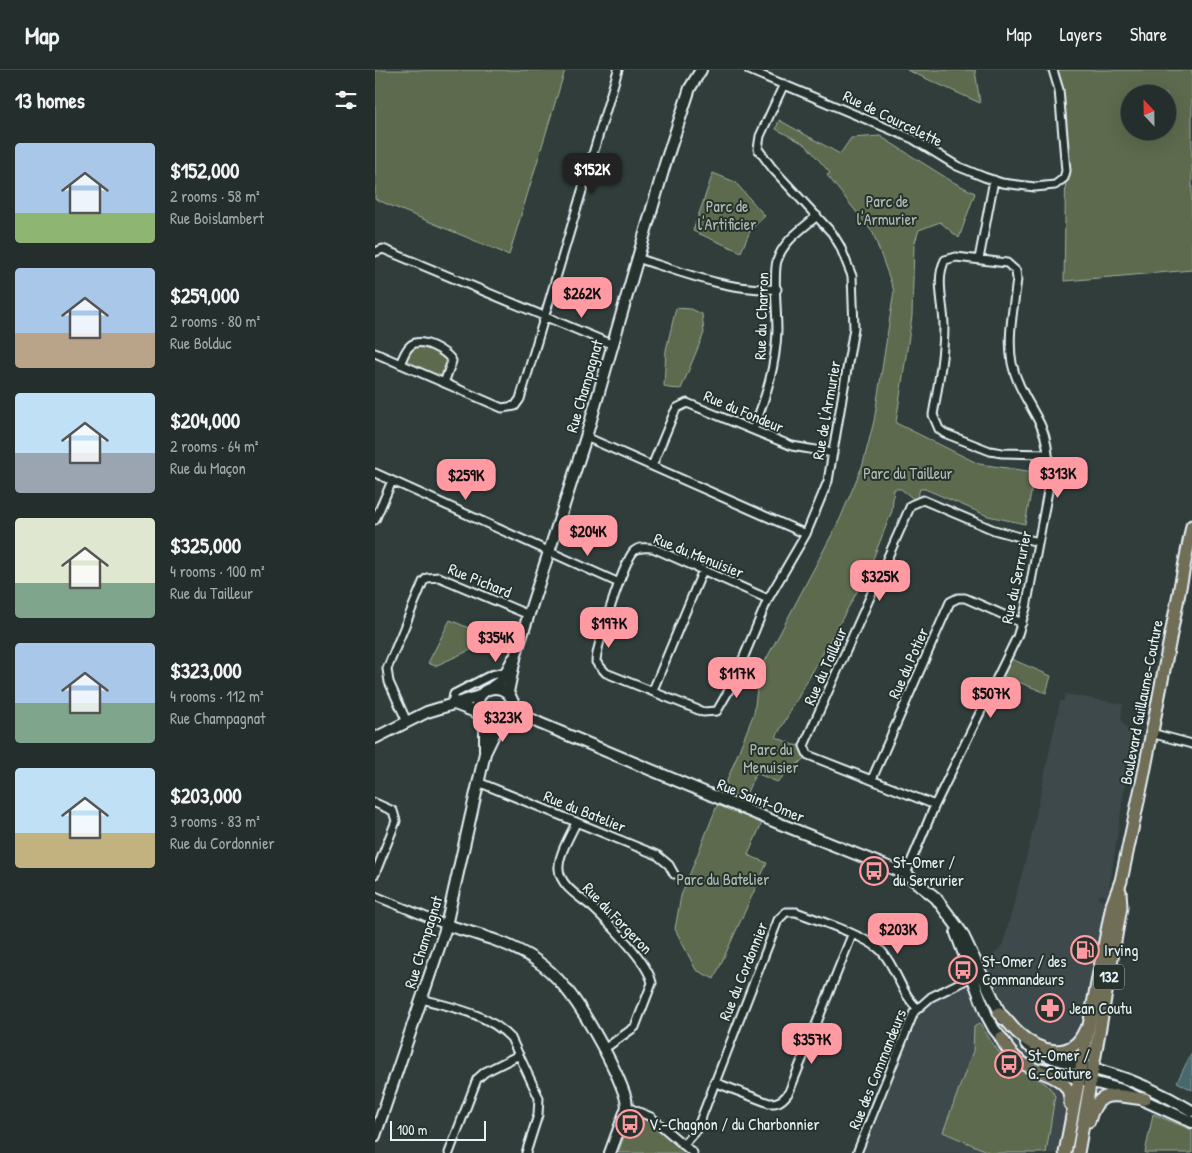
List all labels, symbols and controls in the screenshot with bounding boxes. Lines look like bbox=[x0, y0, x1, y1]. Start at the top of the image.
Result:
text: Map bbox=[25, 19, 59, 51]
text: Map bbox=[1006, 22, 1032, 47]
text: Layers bbox=[1060, 22, 1102, 47]
text: Share bbox=[1130, 22, 1167, 47]
street label: Rue de Courcelette bbox=[839, 84, 947, 152]
north arrow bbox=[1121, 85, 1176, 140]
map controls bbox=[1121, 85, 1176, 140]
text: 13 homes bbox=[15, 86, 85, 115]
icon: filters bbox=[332, 86, 360, 114]
pin: $152K bbox=[557, 152, 627, 195]
text: $152,000 bbox=[170, 156, 239, 185]
text: $152K bbox=[574, 158, 610, 180]
icon: home bbox=[55, 163, 115, 223]
text: 2 rooms · 58 m² bbox=[170, 185, 260, 207]
park label: Parc de l'Armurier bbox=[857, 190, 917, 230]
park label: Parc de l'Artificier bbox=[698, 195, 756, 235]
text: Rue Boislambert bbox=[170, 207, 264, 229]
street label: Rue du Charron bbox=[748, 272, 774, 360]
pin: $262K bbox=[547, 276, 617, 319]
text: $259,000 bbox=[170, 281, 240, 310]
text: $262K bbox=[563, 282, 601, 304]
icon: home bbox=[55, 288, 115, 348]
text: 2 rooms · 80 m² bbox=[170, 310, 260, 332]
text: Rue Bolduc bbox=[170, 332, 231, 354]
street label: Rue Champagnat bbox=[560, 337, 608, 435]
street label: Rue de l'Armurier bbox=[806, 359, 846, 461]
street label: Rue du Fondeur bbox=[701, 384, 787, 438]
text: $204,000 bbox=[170, 406, 240, 435]
icon: home bbox=[55, 413, 115, 473]
text: 2 rooms · 64 m² bbox=[170, 435, 258, 457]
pin: $313K bbox=[1023, 456, 1093, 499]
text: Rue du Maçon bbox=[170, 457, 246, 479]
pin: $259K bbox=[431, 458, 501, 501]
park label: Parc du Tailleur bbox=[863, 462, 953, 484]
text: $313K bbox=[1040, 462, 1076, 484]
text: $259K bbox=[448, 464, 484, 486]
pin: $204K bbox=[553, 514, 623, 557]
text: $204K bbox=[569, 520, 607, 542]
street label: Rue du Menuisier bbox=[651, 527, 747, 583]
street label: Rue du Serrurier bbox=[995, 528, 1037, 626]
text: $325,000 bbox=[170, 531, 241, 560]
icon: home bbox=[55, 538, 115, 598]
street label: Rue Pichard bbox=[445, 557, 515, 603]
text: 4 rooms · 100 m² bbox=[170, 560, 265, 582]
pin: $325K bbox=[845, 560, 915, 602]
text: $325K bbox=[861, 565, 899, 587]
text: Rue du Tailleur bbox=[170, 582, 253, 604]
pin: $197K bbox=[574, 606, 644, 649]
text: $197K bbox=[591, 612, 627, 634]
street label: Boulevard Guillaume-Couture bbox=[1114, 617, 1168, 786]
pin: $354K bbox=[461, 620, 531, 663]
street label: Rue du Tailleur bbox=[798, 624, 852, 708]
street label: Rue du Potier bbox=[883, 624, 933, 702]
text: $354K bbox=[478, 626, 514, 648]
text: $323,000 bbox=[170, 656, 242, 685]
pin: $117K bbox=[702, 656, 772, 699]
text: $117K bbox=[719, 662, 755, 684]
icon: home bbox=[55, 663, 115, 723]
pin: $507K bbox=[956, 676, 1026, 719]
text: $507K bbox=[972, 682, 1010, 704]
text: 4 rooms · 112 m² bbox=[170, 685, 264, 707]
pin: $323K bbox=[468, 700, 538, 743]
text: $323K bbox=[484, 706, 522, 728]
text: Rue Champagnat bbox=[170, 707, 266, 729]
park label: Parc du Menuisier bbox=[743, 738, 799, 778]
street label: Rue Saint-Omer bbox=[714, 772, 808, 828]
text: $203,000 bbox=[170, 781, 242, 810]
street label: Rue du Batelier bbox=[541, 785, 629, 837]
icon: home bbox=[55, 788, 115, 848]
text: 3 rooms · 83 m² bbox=[170, 810, 260, 832]
text: Rue du Cordonnier bbox=[170, 832, 275, 854]
place label: St-Omer / du Serrurier bbox=[893, 851, 964, 891]
bus stop icon: St-Omer / du Serrurier bbox=[859, 856, 889, 886]
park label: Parc du Batelier bbox=[677, 868, 769, 890]
street label: Rue du Forgeron bbox=[578, 877, 658, 959]
street label: Rue Champagnat bbox=[399, 893, 448, 991]
pin: $203K bbox=[863, 912, 933, 955]
street label: Rue du Cordonnier bbox=[713, 918, 773, 1024]
text: $203K bbox=[879, 918, 917, 940]
fuel station icon: Irving bbox=[1070, 935, 1100, 965]
place label: Irving bbox=[1104, 939, 1138, 961]
place label: St-Omer / des Commandeurs bbox=[982, 950, 1067, 990]
bus stop icon: St-Omer / des Commandeurs bbox=[948, 955, 978, 985]
road number: 132 bbox=[1094, 964, 1124, 990]
pharmacy icon: Jean Coutu bbox=[1035, 993, 1065, 1023]
place label: Jean Coutu bbox=[1069, 997, 1133, 1019]
street label: Rue des Commandeurs bbox=[843, 1006, 911, 1132]
pin: $357K bbox=[777, 1022, 847, 1065]
text: $357K bbox=[793, 1028, 831, 1050]
place label: St-Omer / G.-Couture bbox=[1028, 1044, 1092, 1084]
bus stop icon: St-Omer / G.-Couture bbox=[994, 1049, 1024, 1079]
bus stop icon: V.-Chagnon / du Charbonnier bbox=[615, 1109, 645, 1139]
place label: V.-Chagnon / du Charbonnier bbox=[649, 1113, 820, 1135]
scale bar bbox=[390, 1118, 486, 1141]
text: 100 m bbox=[397, 1120, 427, 1139]

